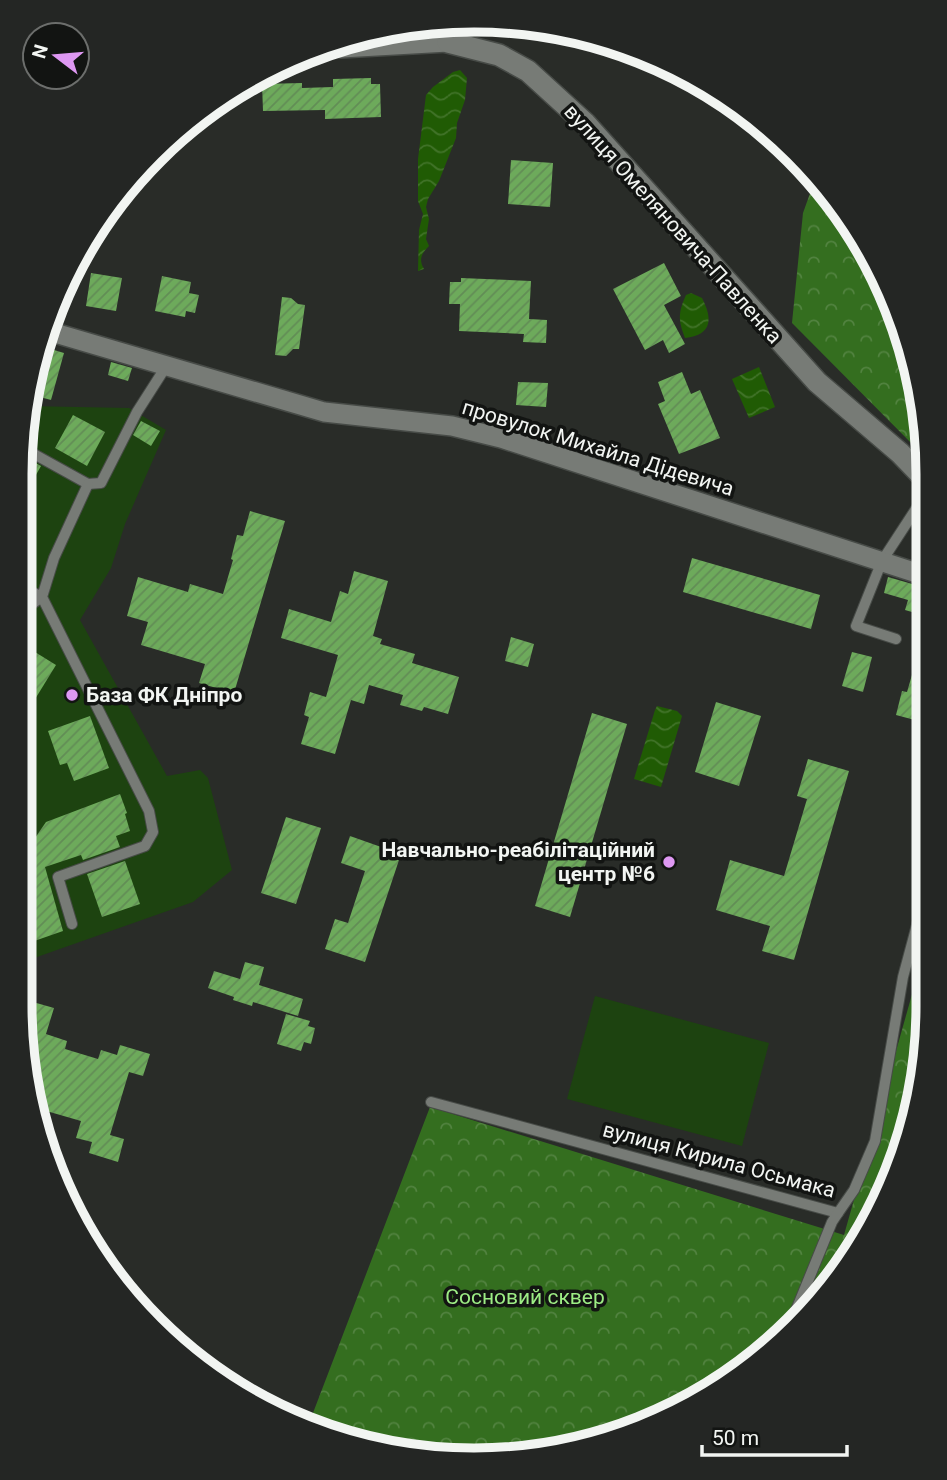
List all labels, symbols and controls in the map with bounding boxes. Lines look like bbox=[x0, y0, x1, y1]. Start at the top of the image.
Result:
north arrow bbox=[21, 21, 91, 91]
text: N bbox=[27, 42, 53, 61]
street label: вулиця Омеляновича-Павленка bbox=[559, 100, 787, 348]
street label: провулок Михайла Дідевича bbox=[459, 395, 737, 501]
place label: База ФК Дніпро bbox=[86, 683, 242, 707]
marker: База ФК Дніпро bbox=[64, 687, 80, 703]
place label: Навчально-реабілітаційний центр №6 bbox=[381, 838, 655, 886]
marker: Навчально-реабілітаційний центр №6 bbox=[661, 854, 677, 870]
street label: вулиця Кирила Осьмака bbox=[600, 1117, 838, 1203]
park label: Сосновий сквер bbox=[445, 1285, 605, 1309]
scale bar bbox=[702, 1414, 847, 1458]
text: 50 m bbox=[712, 1426, 759, 1450]

